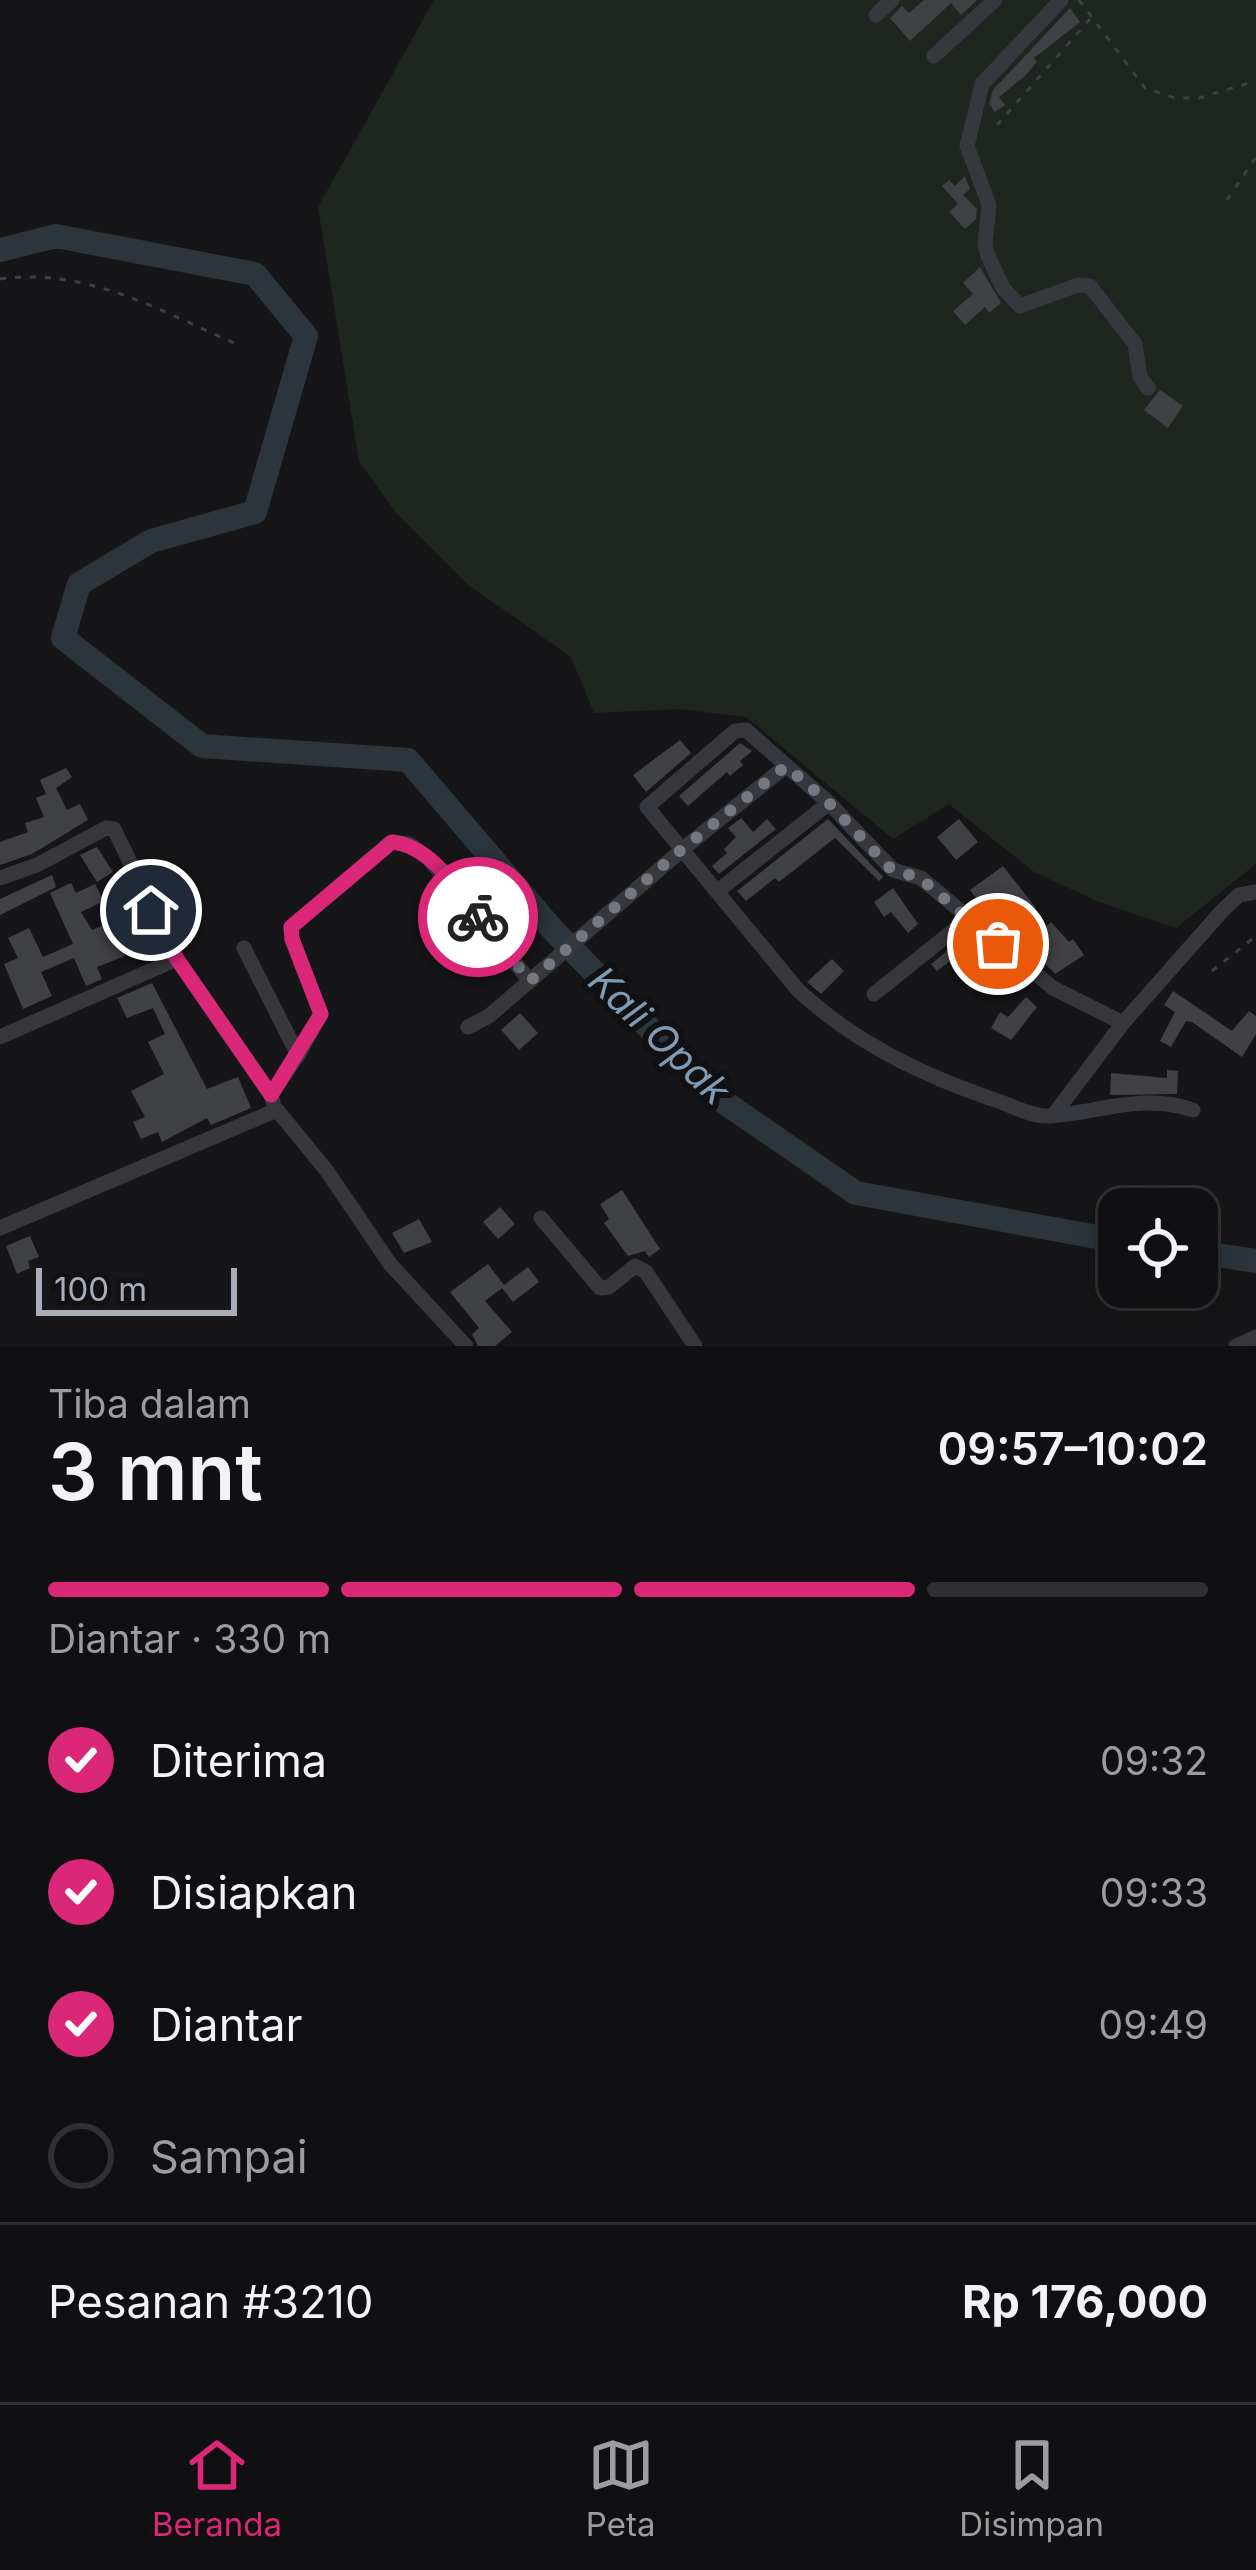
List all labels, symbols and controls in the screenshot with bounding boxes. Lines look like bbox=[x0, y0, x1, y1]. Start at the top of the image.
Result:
courier bbox=[418, 857, 538, 977]
pin bbox=[100, 859, 202, 961]
icon: home bbox=[118, 877, 184, 943]
icon: bike bbox=[445, 884, 511, 950]
pin bbox=[947, 893, 1049, 995]
icon: bag bbox=[965, 911, 1031, 977]
water label: Kali Opak bbox=[580, 956, 741, 1114]
map controls bbox=[1098, 1188, 1218, 1308]
button: locate bbox=[1098, 1188, 1218, 1308]
scale bar bbox=[36, 1262, 237, 1315]
text: 100 m bbox=[54, 1269, 147, 1309]
text: Tiba dalam bbox=[48, 1380, 251, 1427]
text: 09:57–10:02 bbox=[938, 1421, 1208, 1476]
text: 3 mnt bbox=[48, 1424, 263, 1519]
text: Diantar · 330 m bbox=[48, 1615, 331, 1662]
icon: check bbox=[48, 1727, 114, 1793]
text: Diterima bbox=[150, 1733, 327, 1788]
text: 09:32 bbox=[1100, 1737, 1208, 1784]
icon: check bbox=[48, 1859, 114, 1925]
text: Disiapkan bbox=[150, 1865, 357, 1920]
text: 09:33 bbox=[1100, 1869, 1208, 1916]
icon: check bbox=[48, 1991, 114, 2057]
text: Diantar bbox=[150, 1997, 302, 2052]
text: 09:49 bbox=[1099, 2001, 1208, 2048]
text: Sampai bbox=[150, 2129, 308, 2184]
text: Pesanan #3210 bbox=[48, 2274, 373, 2329]
text: Rp 176,000 bbox=[962, 2274, 1208, 2329]
tab: Beranda bbox=[152, 2432, 282, 2544]
tab: Peta bbox=[586, 2432, 655, 2544]
tab: Disimpan bbox=[959, 2432, 1104, 2544]

